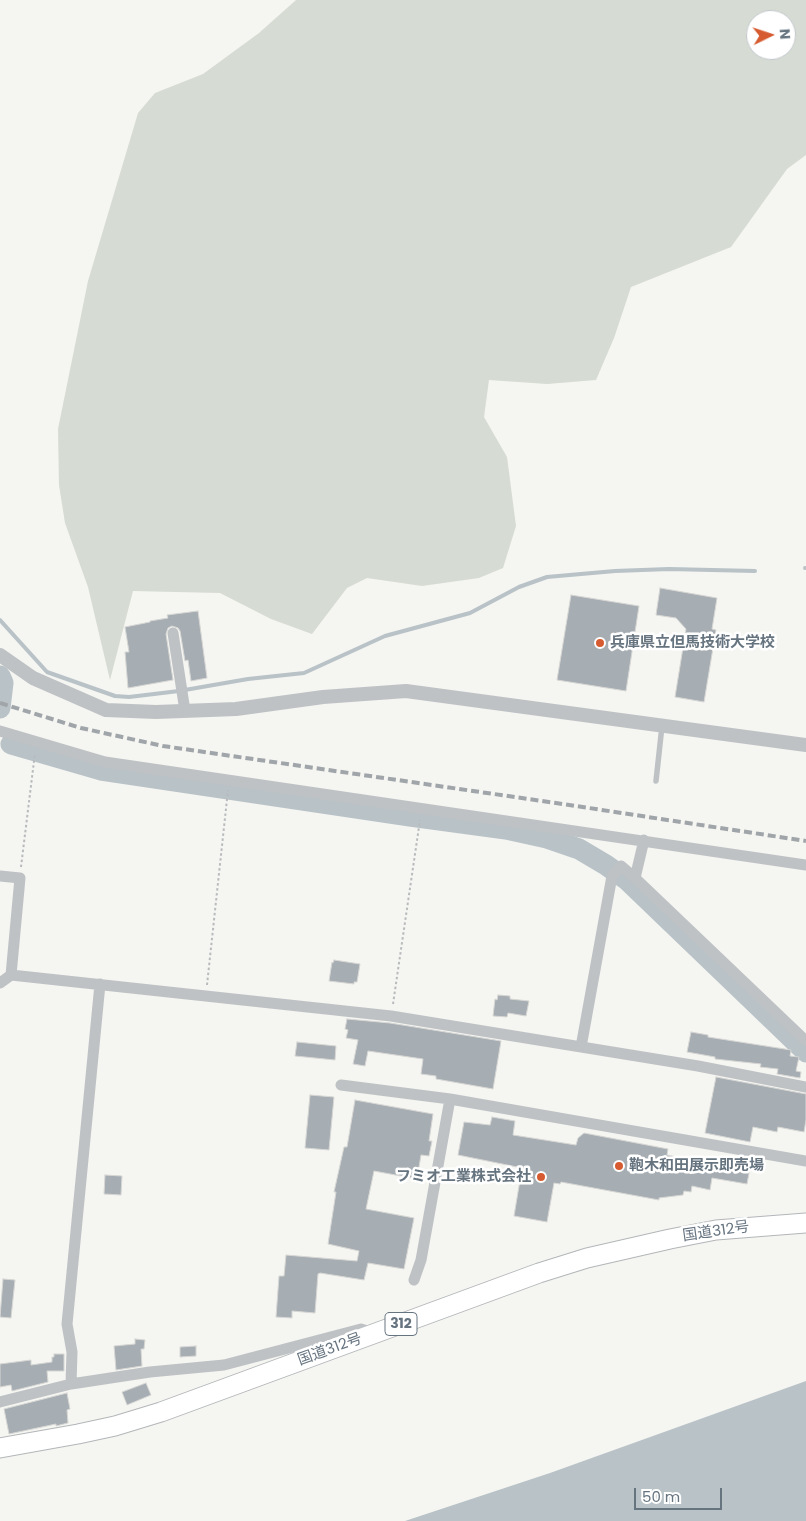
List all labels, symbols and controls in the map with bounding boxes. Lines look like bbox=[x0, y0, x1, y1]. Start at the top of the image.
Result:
north arrow bbox=[746, 10, 796, 60]
text: N bbox=[775, 28, 795, 40]
place label: 兵庫県立但馬技術大学校 bbox=[610, 634, 775, 652]
marker: 兵庫県立但馬技術大学校 bbox=[594, 637, 606, 649]
place label: 鞄木和田展示即売場 bbox=[629, 1157, 764, 1175]
marker: 鞄木和田展示即売場 bbox=[613, 1160, 625, 1172]
place label: フミオ工業株式会社 bbox=[396, 1168, 531, 1186]
marker: フミオ工業株式会社 bbox=[535, 1171, 547, 1183]
street label: 国道312号 bbox=[681, 1218, 751, 1246]
road number: 312 bbox=[385, 1312, 417, 1336]
street label: 国道312号 bbox=[295, 1330, 365, 1370]
scale bar bbox=[636, 1478, 724, 1510]
text: 50 m bbox=[642, 1486, 680, 1507]

